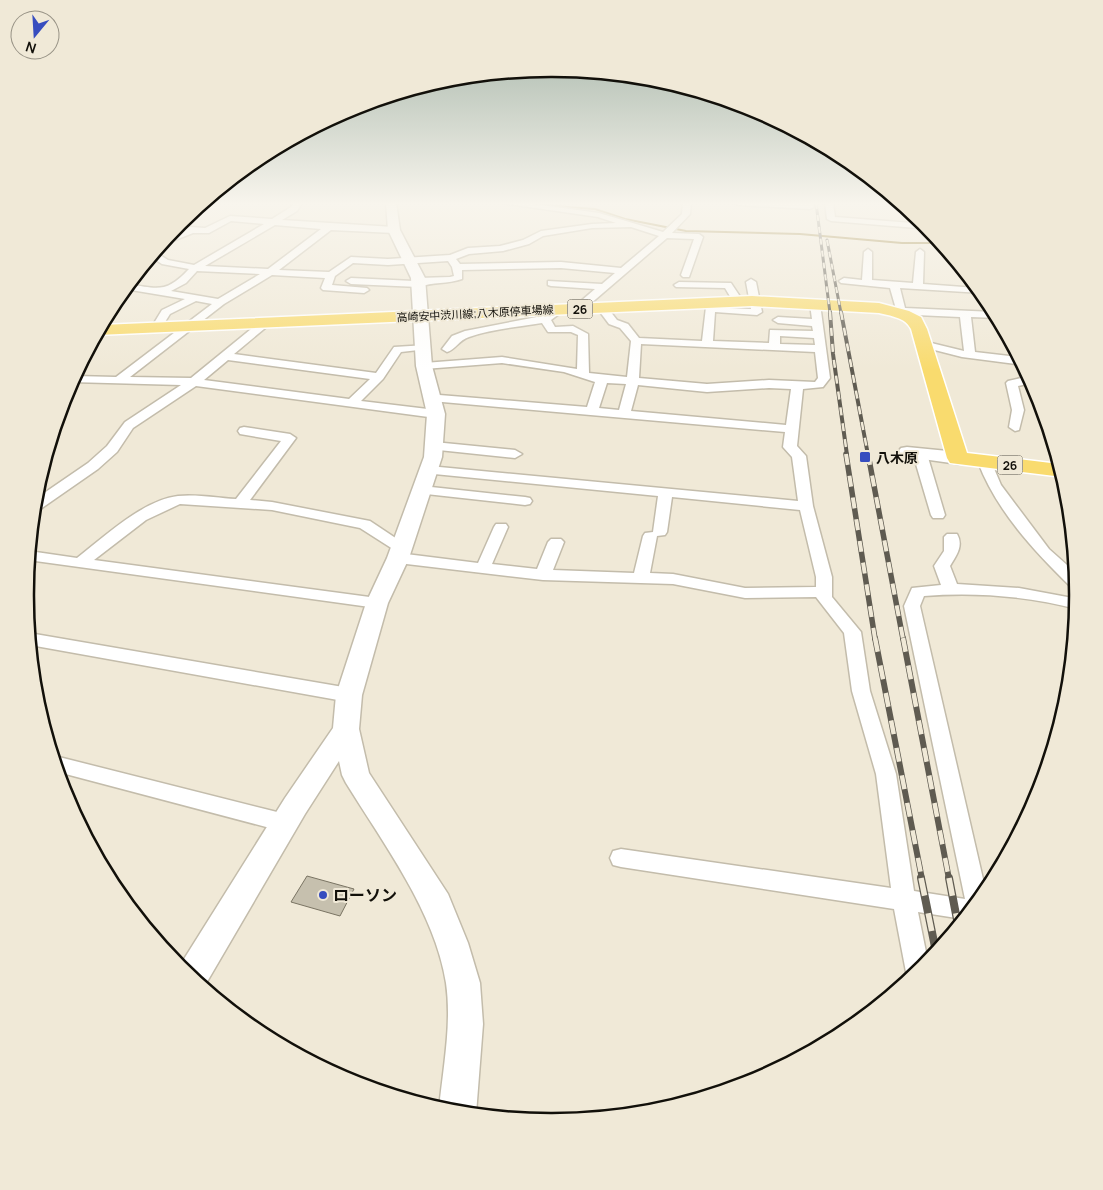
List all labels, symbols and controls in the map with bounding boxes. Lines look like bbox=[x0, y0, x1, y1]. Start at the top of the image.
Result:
north arrow bbox=[10, 10, 60, 60]
text: N bbox=[23, 37, 39, 58]
road number: 26 bbox=[568, 300, 592, 318]
street label: 高崎安中渋川線;八木原停車場線 bbox=[396, 301, 554, 325]
place label: 八木原 bbox=[876, 448, 918, 467]
marker: 八木原 bbox=[858, 450, 872, 464]
road number: 26 bbox=[998, 456, 1022, 474]
place label: ローソン bbox=[333, 884, 397, 906]
marker: ローソン bbox=[317, 889, 329, 901]

